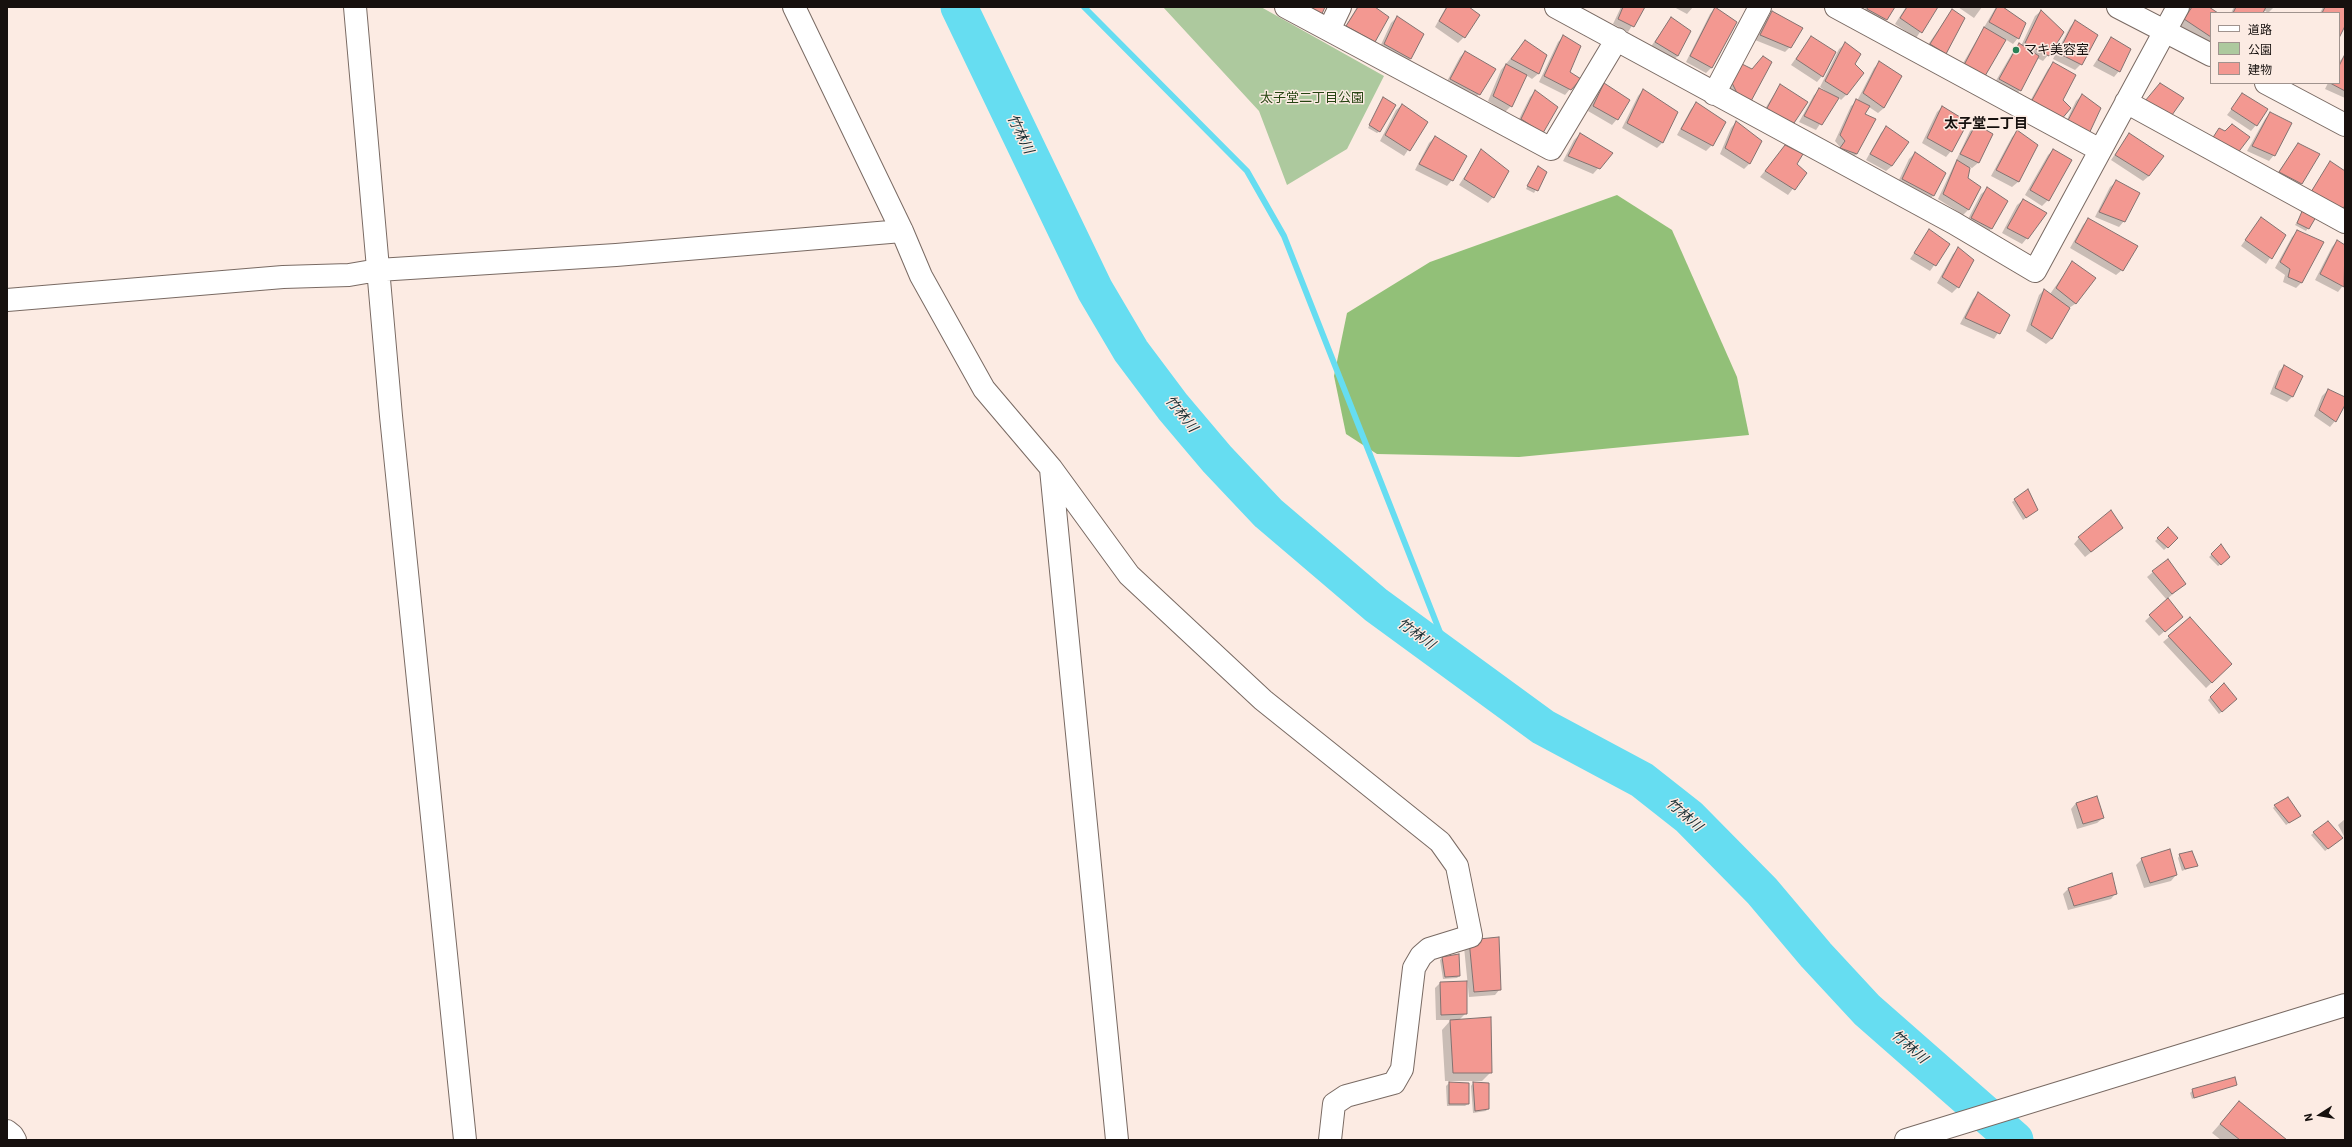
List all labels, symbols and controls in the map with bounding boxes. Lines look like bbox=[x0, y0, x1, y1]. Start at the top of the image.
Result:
legend bbox=[2210, 12, 2340, 84]
text: 道路 bbox=[2248, 22, 2272, 37]
place label: マキ美容室 bbox=[2024, 42, 2089, 58]
text: 公園 bbox=[2248, 42, 2272, 57]
marker: マキ美容室 bbox=[2011, 45, 2021, 55]
text: 建物 bbox=[2248, 62, 2272, 77]
park label: 太子堂二丁目公園 bbox=[1260, 90, 1364, 106]
water label: 竹林川 bbox=[1003, 111, 1037, 157]
district label: 太子堂二丁目 bbox=[1944, 116, 2028, 132]
water label: 竹林川 bbox=[1161, 392, 1201, 436]
water label: 竹林川 bbox=[1394, 615, 1438, 653]
water label: 竹林川 bbox=[1663, 795, 1705, 835]
water label: 竹林川 bbox=[1888, 1027, 1930, 1067]
north arrow bbox=[2300, 1095, 2340, 1135]
text: N bbox=[2301, 1112, 2316, 1123]

